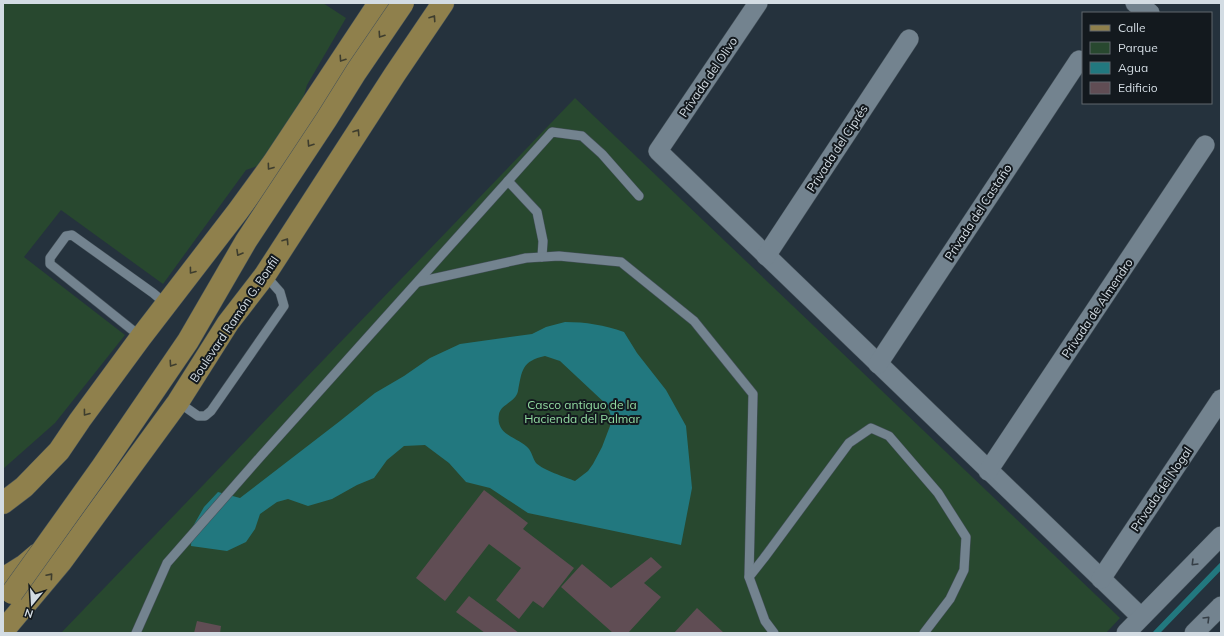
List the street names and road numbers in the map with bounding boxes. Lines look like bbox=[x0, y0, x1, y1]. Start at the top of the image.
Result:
street label: Privada del Olivo bbox=[676, 34, 741, 120]
street label: Privada del Ciprés bbox=[803, 102, 871, 194]
street label: Privada del Castaño bbox=[941, 161, 1015, 263]
street label: Boulevard Ramón G. Bonfil bbox=[186, 253, 282, 385]
street label: Privada de Almendro bbox=[1058, 255, 1136, 361]
street label: Privada del Nogal bbox=[1127, 444, 1195, 534]

